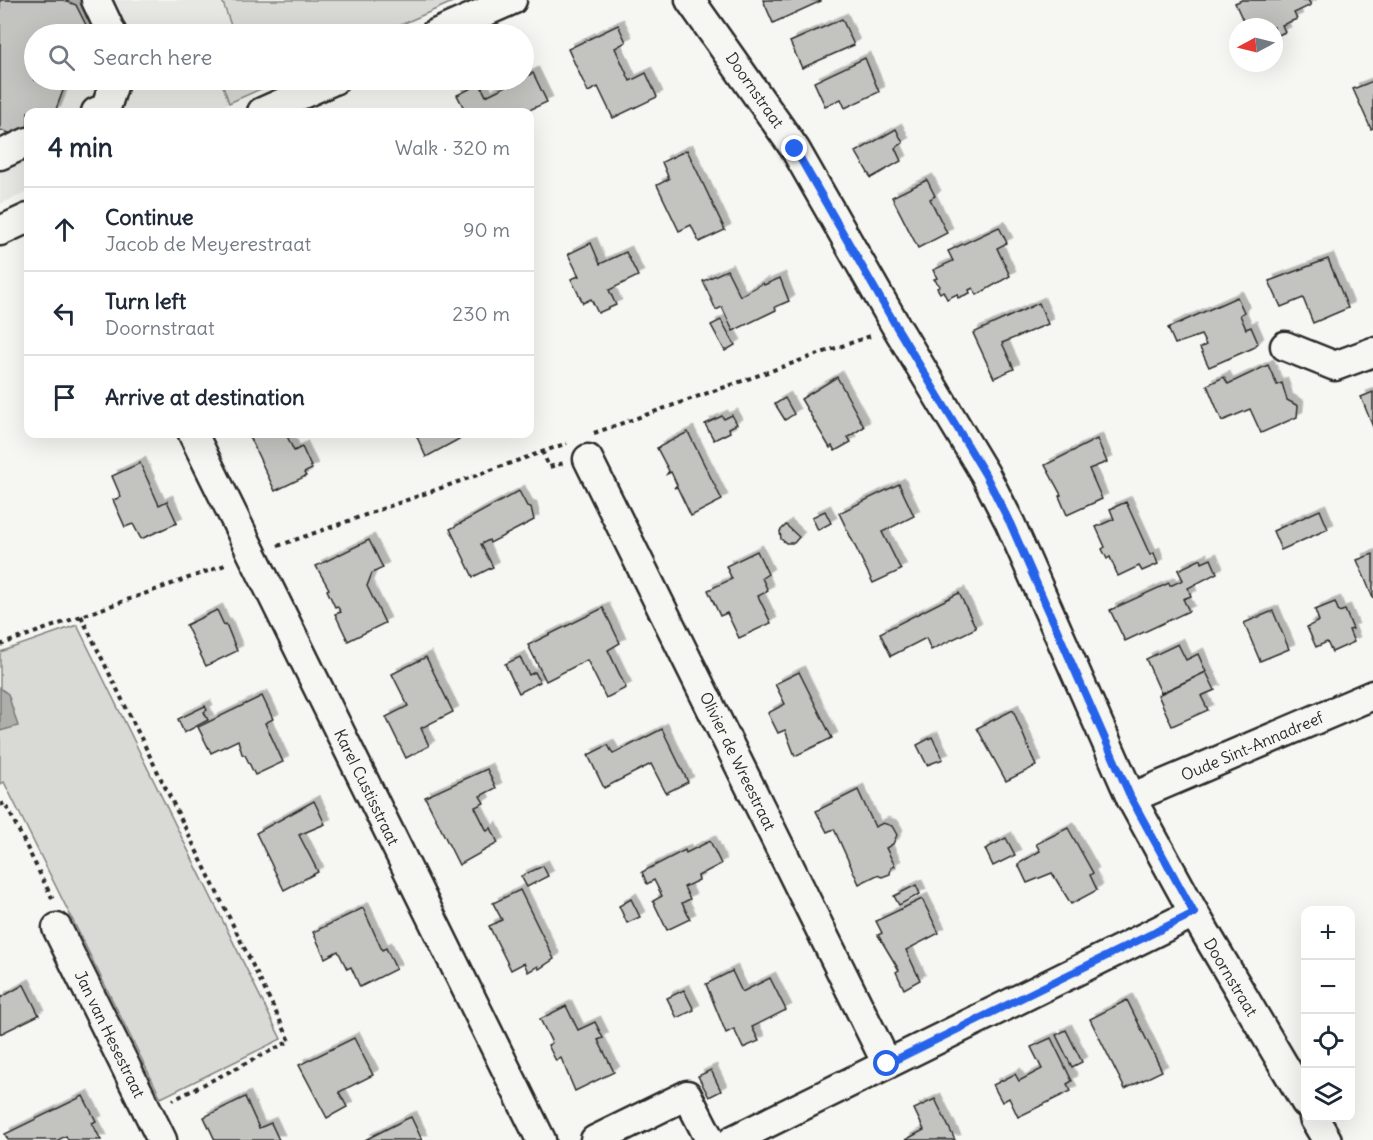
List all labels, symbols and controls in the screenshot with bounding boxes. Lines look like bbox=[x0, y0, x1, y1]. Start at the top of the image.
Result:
north arrow bbox=[1229, 18, 1283, 72]
search box bbox=[24, 24, 534, 90]
icon: search bbox=[45, 41, 78, 74]
text: Search here bbox=[93, 43, 212, 71]
street label: Doornstraat bbox=[722, 48, 789, 132]
text: 4 min bbox=[48, 131, 113, 164]
text: Walk · 320 m bbox=[395, 135, 510, 160]
route end bbox=[781, 135, 807, 161]
text: Continue bbox=[105, 203, 194, 231]
icon: ahead bbox=[48, 213, 81, 246]
text: 90 m bbox=[463, 217, 510, 242]
text: Jacob de Meyerestraat bbox=[105, 231, 311, 256]
text: Turn left bbox=[105, 287, 186, 315]
icon: left bbox=[48, 297, 81, 330]
text: 230 m bbox=[452, 301, 510, 326]
text: Doornstraat bbox=[105, 315, 215, 340]
icon: arrive bbox=[48, 381, 81, 414]
text: Arrive at destination bbox=[105, 383, 305, 411]
street label: Olivier de Wreestraat bbox=[696, 688, 780, 834]
street label: Oude Sint-Annadreef bbox=[1178, 707, 1327, 785]
street label: Karel Custisstraat bbox=[330, 726, 404, 849]
map controls bbox=[1301, 906, 1355, 1122]
button: + bbox=[1301, 906, 1355, 960]
street label: Doornstraat bbox=[1200, 934, 1262, 1020]
button: − bbox=[1301, 960, 1355, 1014]
street label: Jan van Hesestraat bbox=[71, 967, 150, 1101]
button: locate bbox=[1301, 1014, 1355, 1068]
route start bbox=[873, 1050, 899, 1076]
button: layers bbox=[1301, 1068, 1355, 1122]

